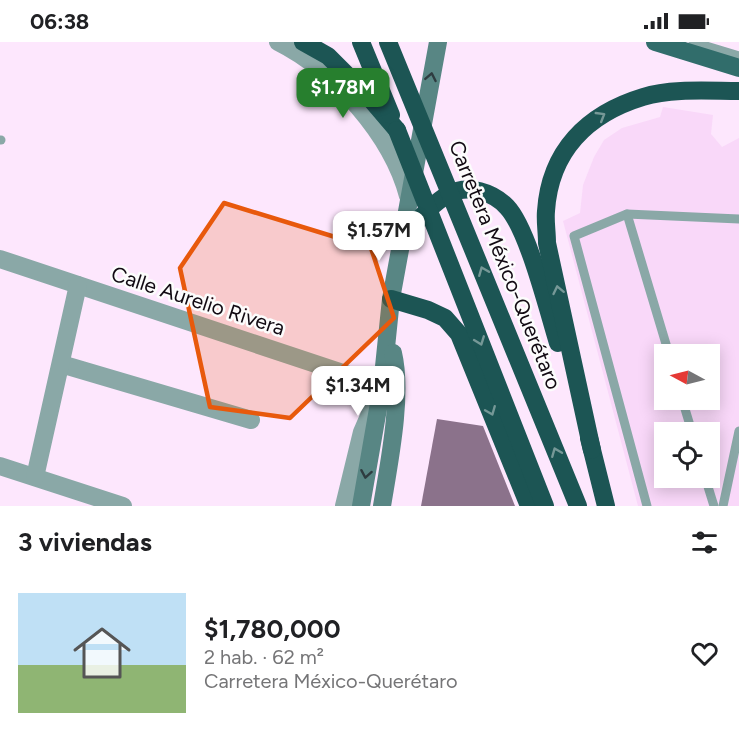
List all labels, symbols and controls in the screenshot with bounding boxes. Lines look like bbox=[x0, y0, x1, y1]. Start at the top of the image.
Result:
text: 06:38 bbox=[30, 8, 89, 35]
pin: $1.78M bbox=[294, 68, 392, 119]
one-way arrow bbox=[424, 72, 437, 82]
text: $1.78M bbox=[311, 75, 375, 99]
one-way arrow bbox=[595, 111, 605, 123]
street label: Carretera México-Querétaro bbox=[444, 137, 567, 393]
pin: $1.57M bbox=[330, 211, 428, 262]
text: $1.57M bbox=[347, 218, 411, 242]
street label: Calle Aurelio Rivera bbox=[108, 261, 288, 340]
one-way arrow bbox=[478, 267, 490, 278]
one-way arrow bbox=[552, 285, 565, 295]
one-way arrow bbox=[473, 334, 485, 345]
north arrow bbox=[654, 344, 720, 410]
map controls bbox=[654, 344, 720, 488]
pin: $1.34M bbox=[309, 366, 407, 417]
text: $1.34M bbox=[325, 373, 391, 397]
one-way arrow bbox=[484, 405, 496, 416]
button: locate bbox=[654, 422, 720, 488]
one-way arrow bbox=[551, 447, 563, 458]
one-way arrow bbox=[360, 469, 373, 479]
text: 3 viviendas bbox=[18, 526, 152, 558]
icon: filters bbox=[688, 526, 721, 559]
text: $1,780,000 bbox=[204, 613, 341, 645]
icon: home bbox=[66, 617, 138, 689]
icon: heart bbox=[688, 637, 721, 670]
text: 2 hab. · 62 m² bbox=[204, 645, 324, 669]
text: Carretera México-Querétaro bbox=[204, 669, 458, 693]

